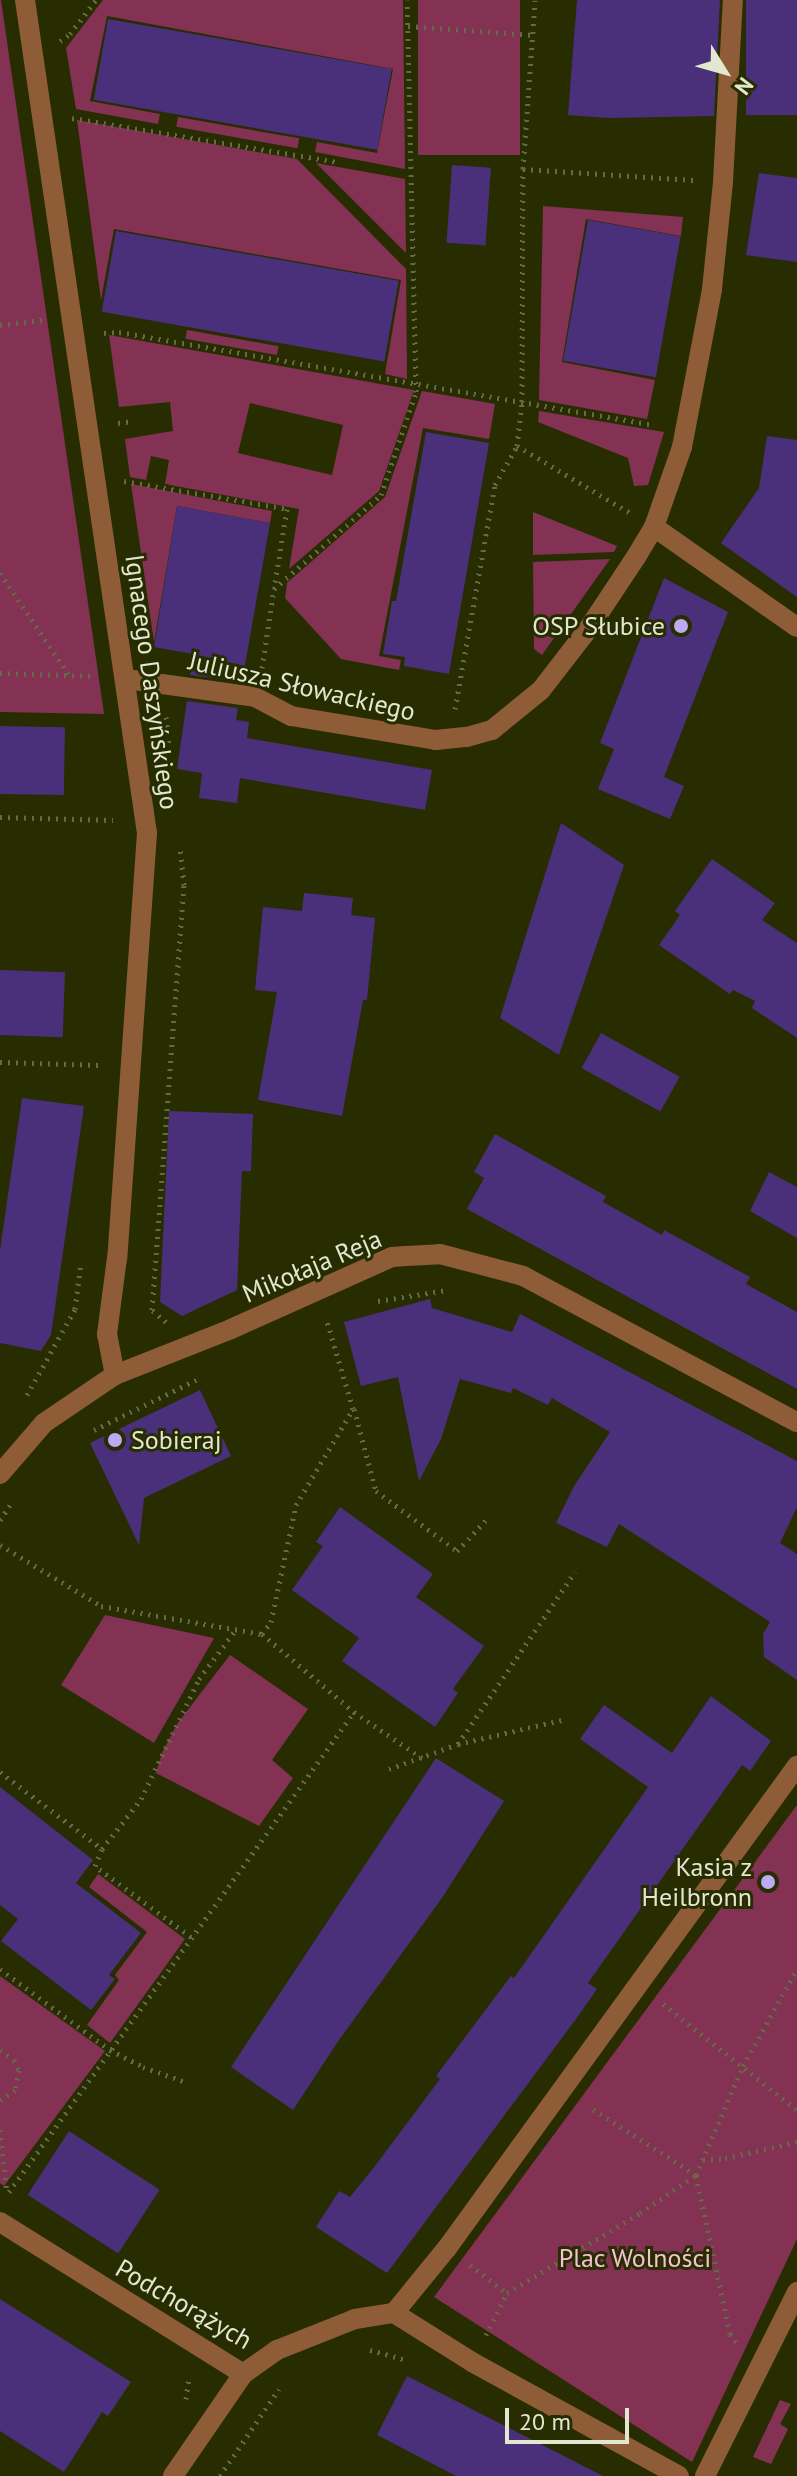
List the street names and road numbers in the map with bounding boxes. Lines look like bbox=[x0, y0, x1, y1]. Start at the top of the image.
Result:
street label: Ignacego Daszyńskiego bbox=[119, 552, 185, 812]
street label: Juliusza Słowackiego bbox=[186, 645, 418, 727]
street label: Mikołaja Reja bbox=[238, 1223, 386, 1309]
street label: Podchorążych bbox=[110, 2252, 258, 2356]

